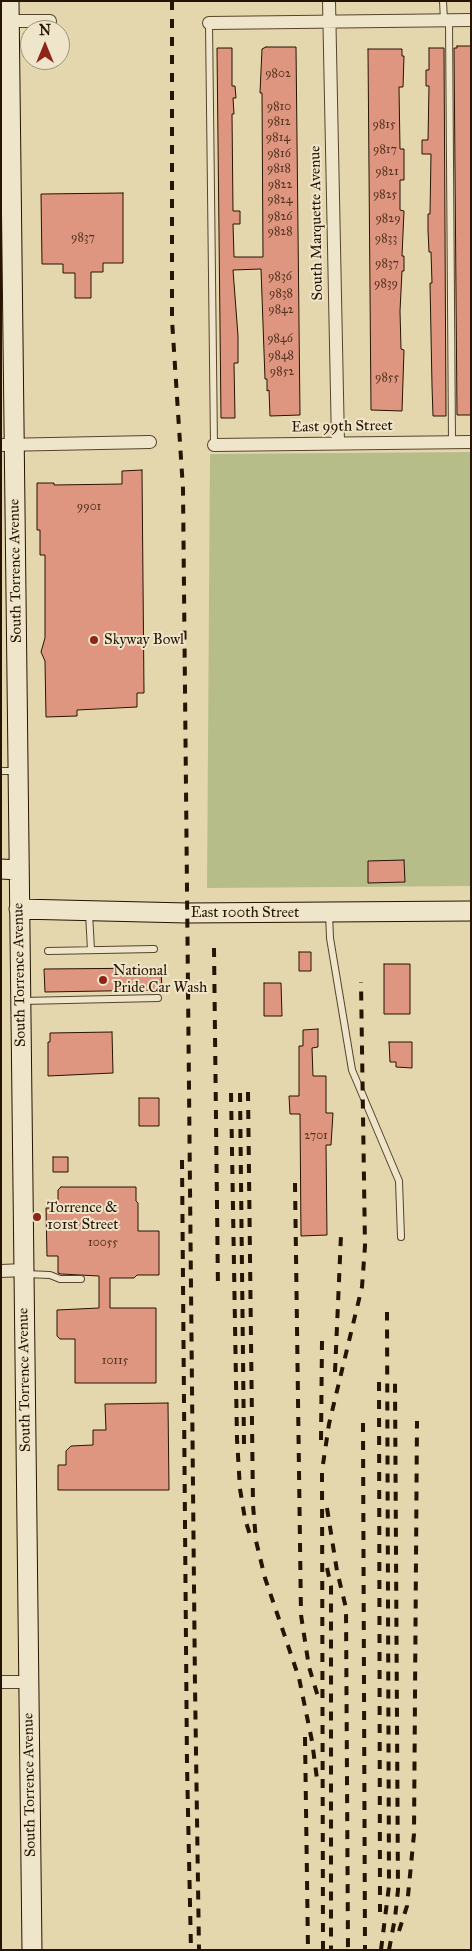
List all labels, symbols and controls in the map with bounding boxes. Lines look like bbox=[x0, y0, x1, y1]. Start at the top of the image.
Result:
north arrow bbox=[20, 20, 70, 70]
text: N bbox=[39, 22, 51, 39]
house number: 9802 bbox=[265, 67, 291, 81]
house number: 9810 bbox=[267, 100, 291, 114]
house number: 9812 bbox=[267, 115, 291, 129]
house number: 9815 bbox=[372, 118, 396, 132]
house number: 9814 bbox=[266, 131, 290, 145]
house number: 9817 bbox=[373, 143, 397, 157]
street label: South Marquette Avenue bbox=[307, 145, 327, 301]
house number: 9816 bbox=[267, 147, 291, 161]
house number: 9818 bbox=[267, 162, 291, 176]
house number: 9821 bbox=[375, 165, 399, 179]
house number: 9822 bbox=[268, 178, 292, 192]
house number: 9825 bbox=[373, 188, 397, 202]
house number: 9824 bbox=[267, 193, 293, 207]
house number: 9826 bbox=[268, 210, 292, 224]
house number: 9829 bbox=[375, 212, 401, 226]
house number: 9828 bbox=[267, 225, 293, 239]
house number: 9837 bbox=[71, 231, 95, 245]
house number: 9833 bbox=[375, 232, 397, 246]
house number: 9837 bbox=[375, 257, 399, 271]
house number: 9836 bbox=[268, 270, 292, 284]
house number: 9839 bbox=[374, 277, 398, 291]
house number: 9838 bbox=[269, 287, 293, 301]
house number: 9842 bbox=[268, 303, 294, 317]
house number: 9846 bbox=[267, 332, 293, 346]
house number: 9848 bbox=[268, 349, 294, 363]
house number: 9852 bbox=[270, 365, 294, 379]
house number: 9855 bbox=[375, 371, 399, 385]
street label: East 99th Street bbox=[291, 417, 393, 437]
street label: South Torrence Avenue bbox=[6, 499, 26, 643]
house number: 9901 bbox=[77, 500, 101, 514]
place label: Skyway Bowl bbox=[104, 631, 184, 649]
marker: Skyway Bowl bbox=[88, 634, 100, 646]
street label: South Torrence Avenue bbox=[10, 903, 30, 1047]
street label: East 100th Street bbox=[191, 904, 299, 922]
place label: National Pride Car Wash bbox=[113, 962, 207, 997]
marker: National Pride Car Wash bbox=[97, 974, 109, 986]
house number: 2701 bbox=[304, 1129, 328, 1143]
place label: Torrence & 101st Street bbox=[47, 1199, 119, 1234]
marker: Torrence & 101st Street bbox=[31, 1211, 43, 1223]
house number: 10055 bbox=[88, 1236, 118, 1250]
street label: South Torrence Avenue bbox=[15, 1308, 35, 1452]
house number: 10115 bbox=[102, 1354, 128, 1368]
street label: South Torrence Avenue bbox=[20, 1713, 40, 1857]

